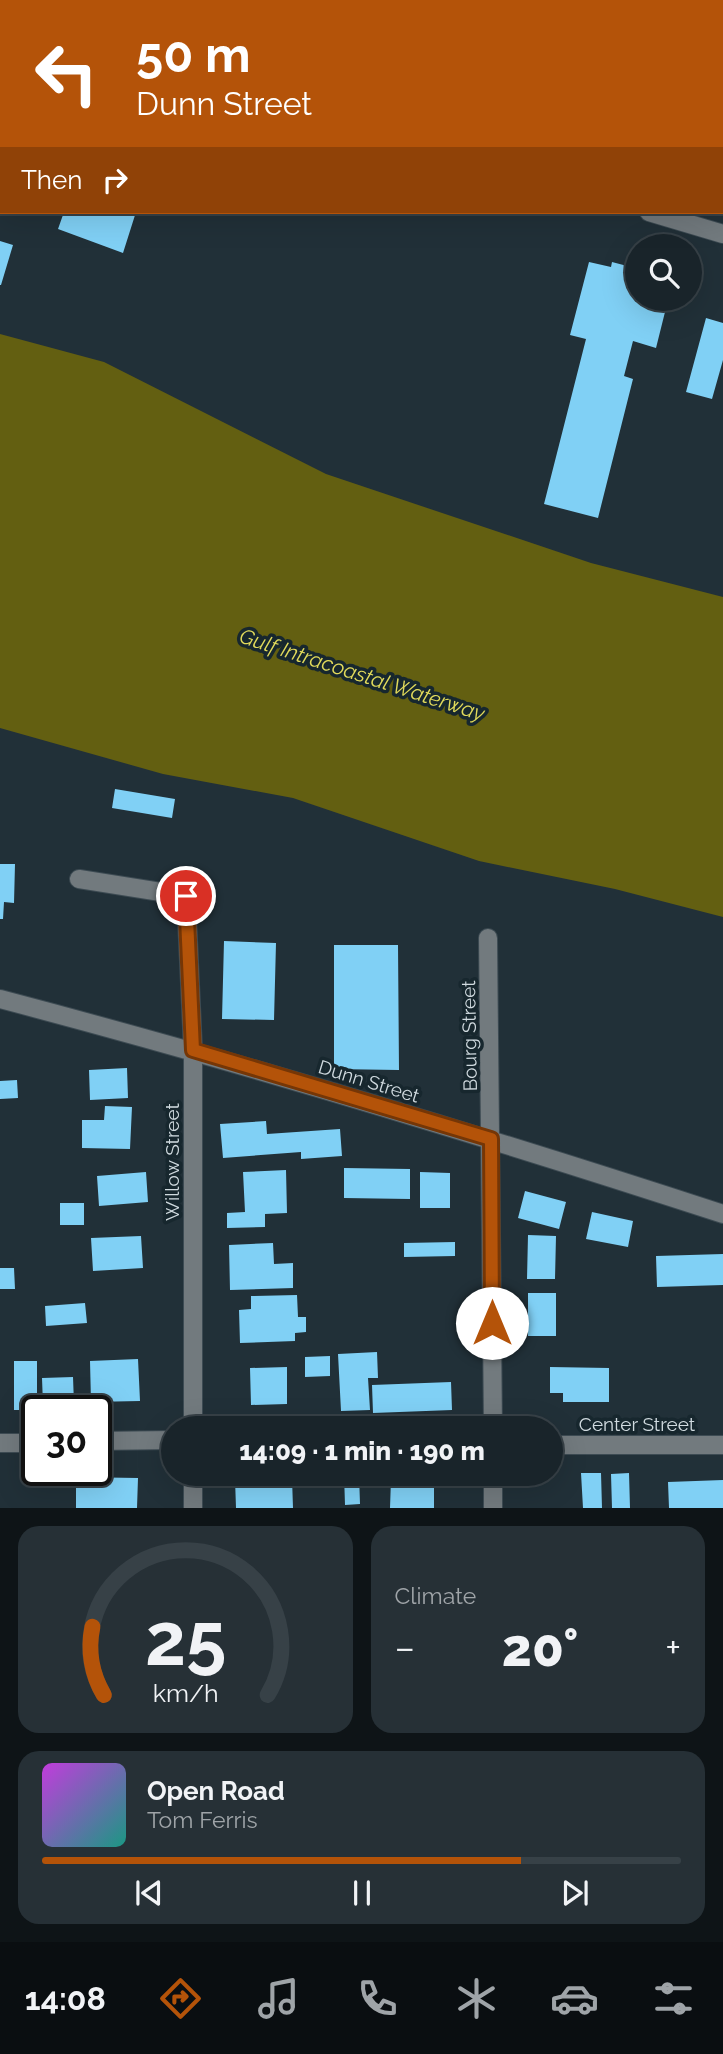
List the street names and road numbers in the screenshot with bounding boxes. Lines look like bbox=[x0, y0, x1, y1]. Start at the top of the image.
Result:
street label: Bourg Street bbox=[457, 980, 481, 1092]
street label: Dunn Street bbox=[316, 1055, 423, 1107]
street label: Willow Street bbox=[161, 1102, 183, 1221]
street label: Center Street bbox=[579, 1413, 696, 1435]

